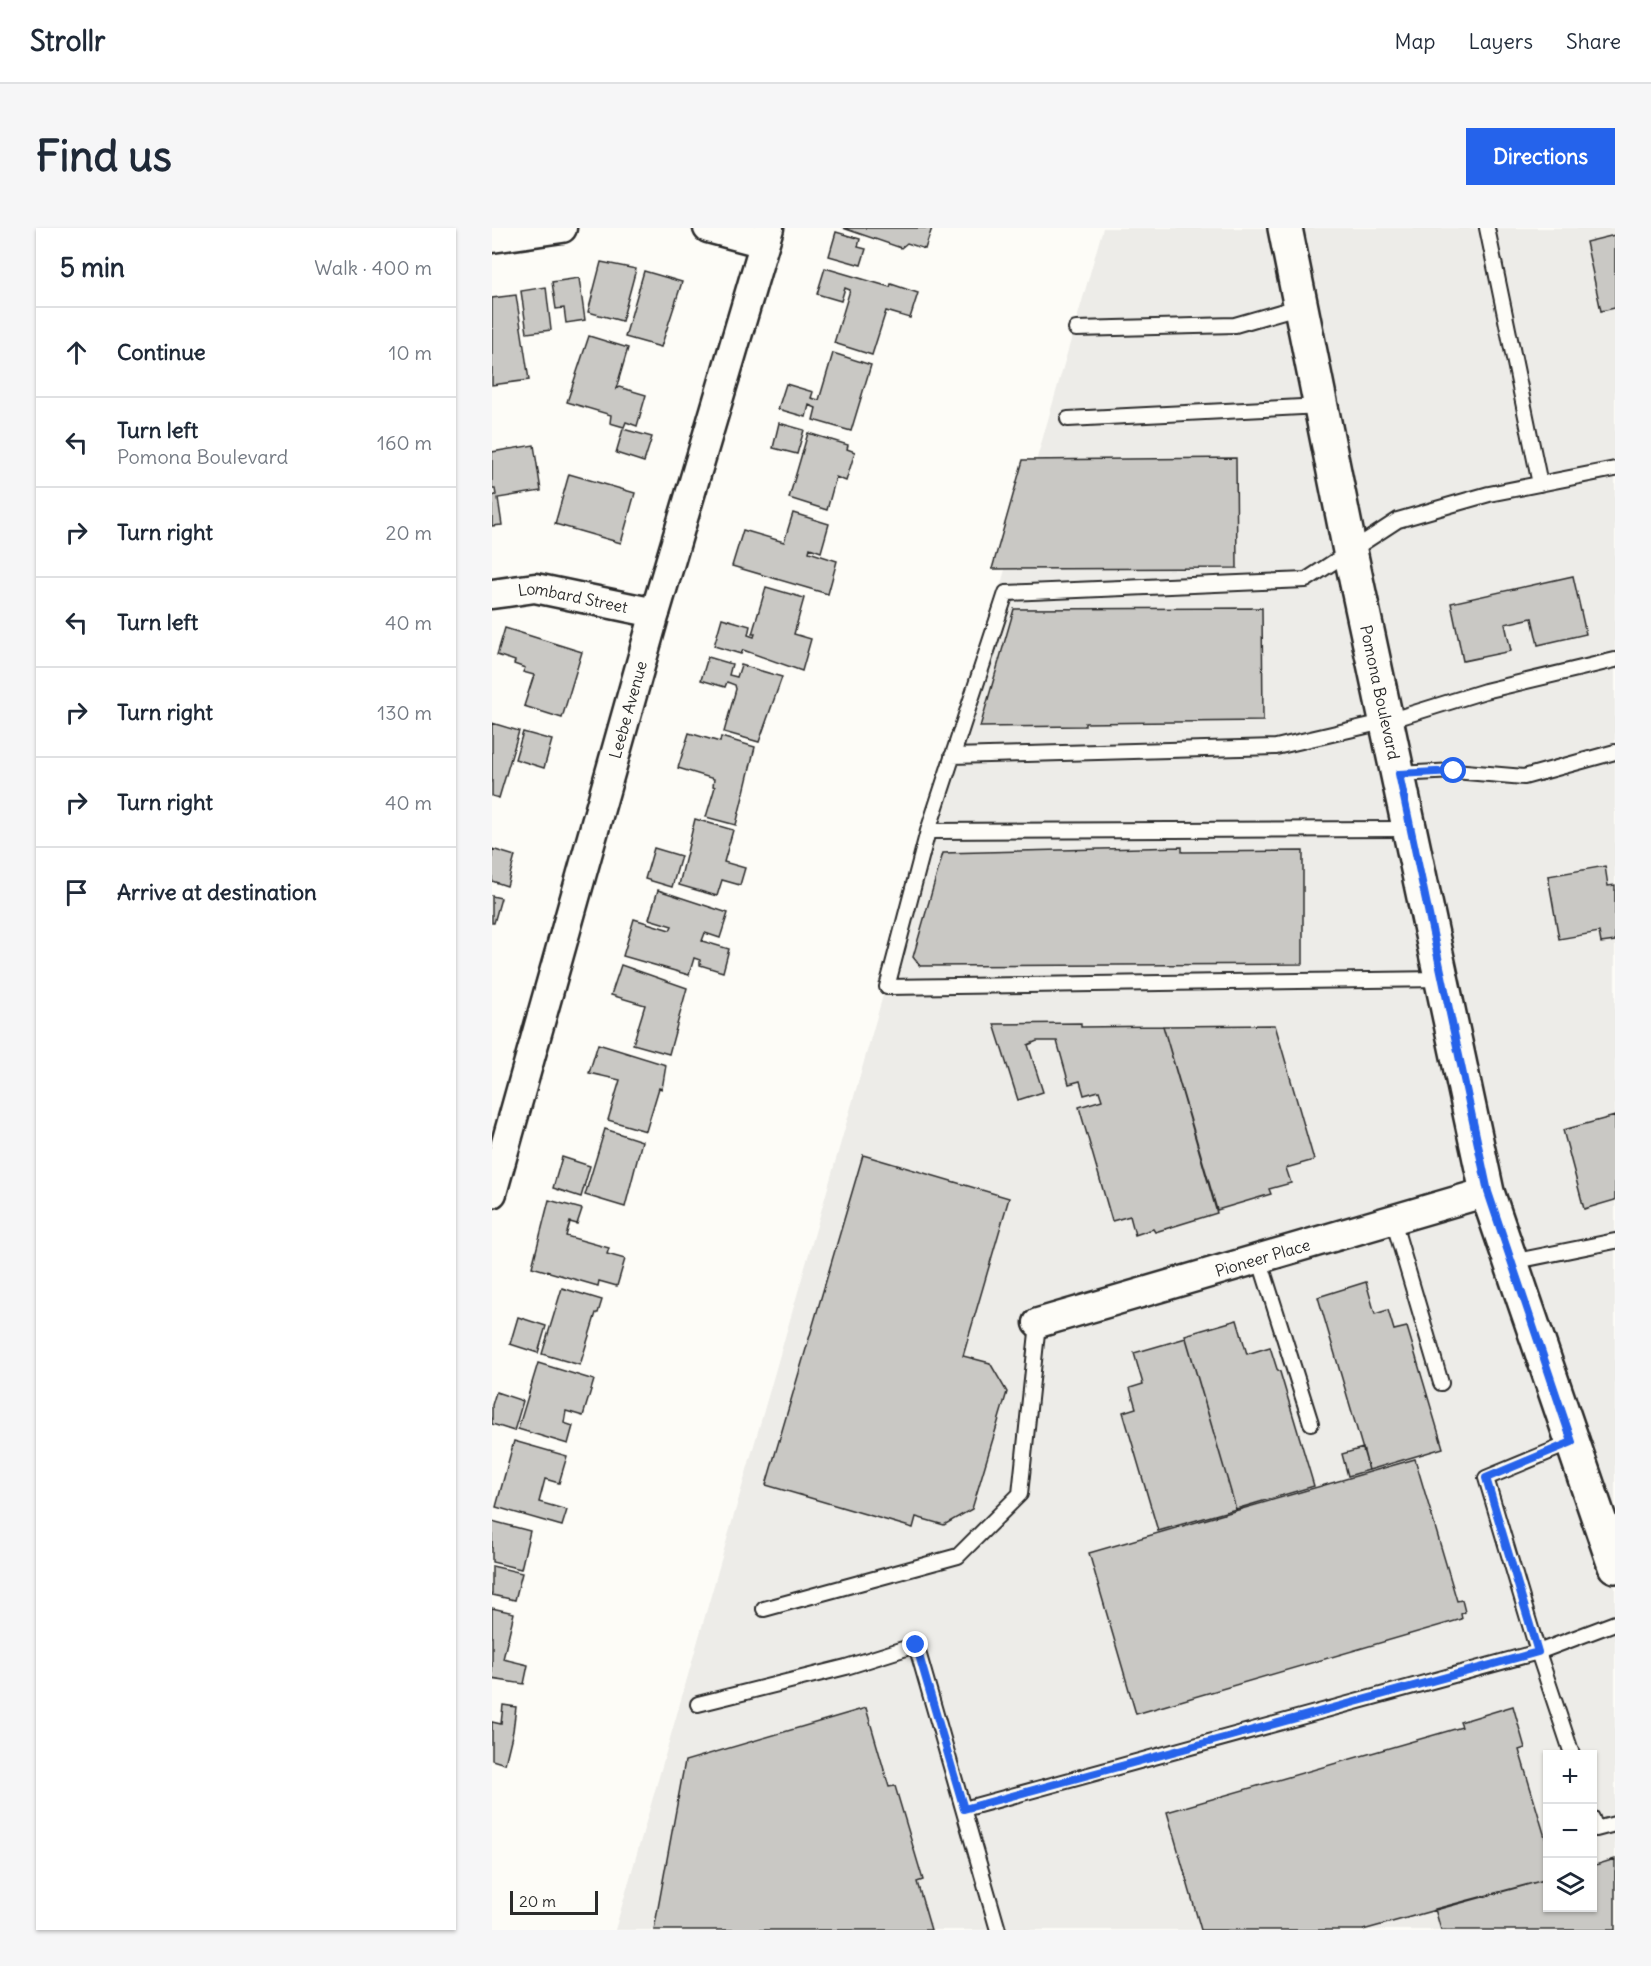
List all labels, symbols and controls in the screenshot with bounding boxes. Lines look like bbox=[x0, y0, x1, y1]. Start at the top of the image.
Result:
text: Strollr bbox=[30, 23, 105, 59]
text: Map bbox=[1395, 28, 1435, 55]
text: Layers bbox=[1468, 28, 1533, 55]
text: Share bbox=[1566, 28, 1621, 55]
button: Directions bbox=[1466, 128, 1615, 185]
text: Find us bbox=[36, 130, 172, 182]
text: 5 min bbox=[60, 251, 125, 284]
text: Walk · 400 m bbox=[314, 255, 432, 280]
icon: ahead bbox=[60, 336, 93, 369]
text: Continue bbox=[117, 338, 206, 366]
text: 10 m bbox=[389, 340, 432, 365]
text: Turn left bbox=[117, 416, 198, 444]
icon: left bbox=[60, 426, 93, 459]
text: 160 m bbox=[377, 430, 432, 455]
text: Pomona Boulevard bbox=[117, 444, 288, 469]
icon: right bbox=[60, 516, 93, 549]
text: Turn right bbox=[117, 518, 213, 546]
text: 20 m bbox=[386, 520, 432, 545]
street label: Lombard Street bbox=[516, 578, 630, 617]
icon: left bbox=[60, 606, 93, 639]
text: Turn left bbox=[117, 608, 198, 636]
text: 40 m bbox=[385, 610, 432, 635]
street label: Pomona Boulevard bbox=[1356, 623, 1404, 762]
street label: Leebe Avenue bbox=[605, 659, 651, 761]
icon: right bbox=[60, 696, 93, 729]
text: Turn right bbox=[117, 698, 213, 726]
text: 130 m bbox=[377, 700, 432, 725]
route start bbox=[1440, 757, 1466, 783]
icon: right bbox=[60, 786, 93, 819]
text: Turn right bbox=[117, 788, 213, 816]
text: 40 m bbox=[385, 790, 432, 815]
icon: arrive bbox=[60, 876, 93, 909]
text: Arrive at destination bbox=[117, 878, 317, 906]
street label: Pioneer Place bbox=[1213, 1234, 1312, 1281]
route end bbox=[902, 1631, 928, 1657]
map controls bbox=[1543, 1750, 1597, 1912]
button: + bbox=[1543, 1750, 1597, 1804]
button: − bbox=[1543, 1804, 1597, 1858]
button: layers bbox=[1543, 1858, 1597, 1912]
scale bar bbox=[510, 1888, 598, 1916]
text: 20 m bbox=[519, 1891, 556, 1911]

